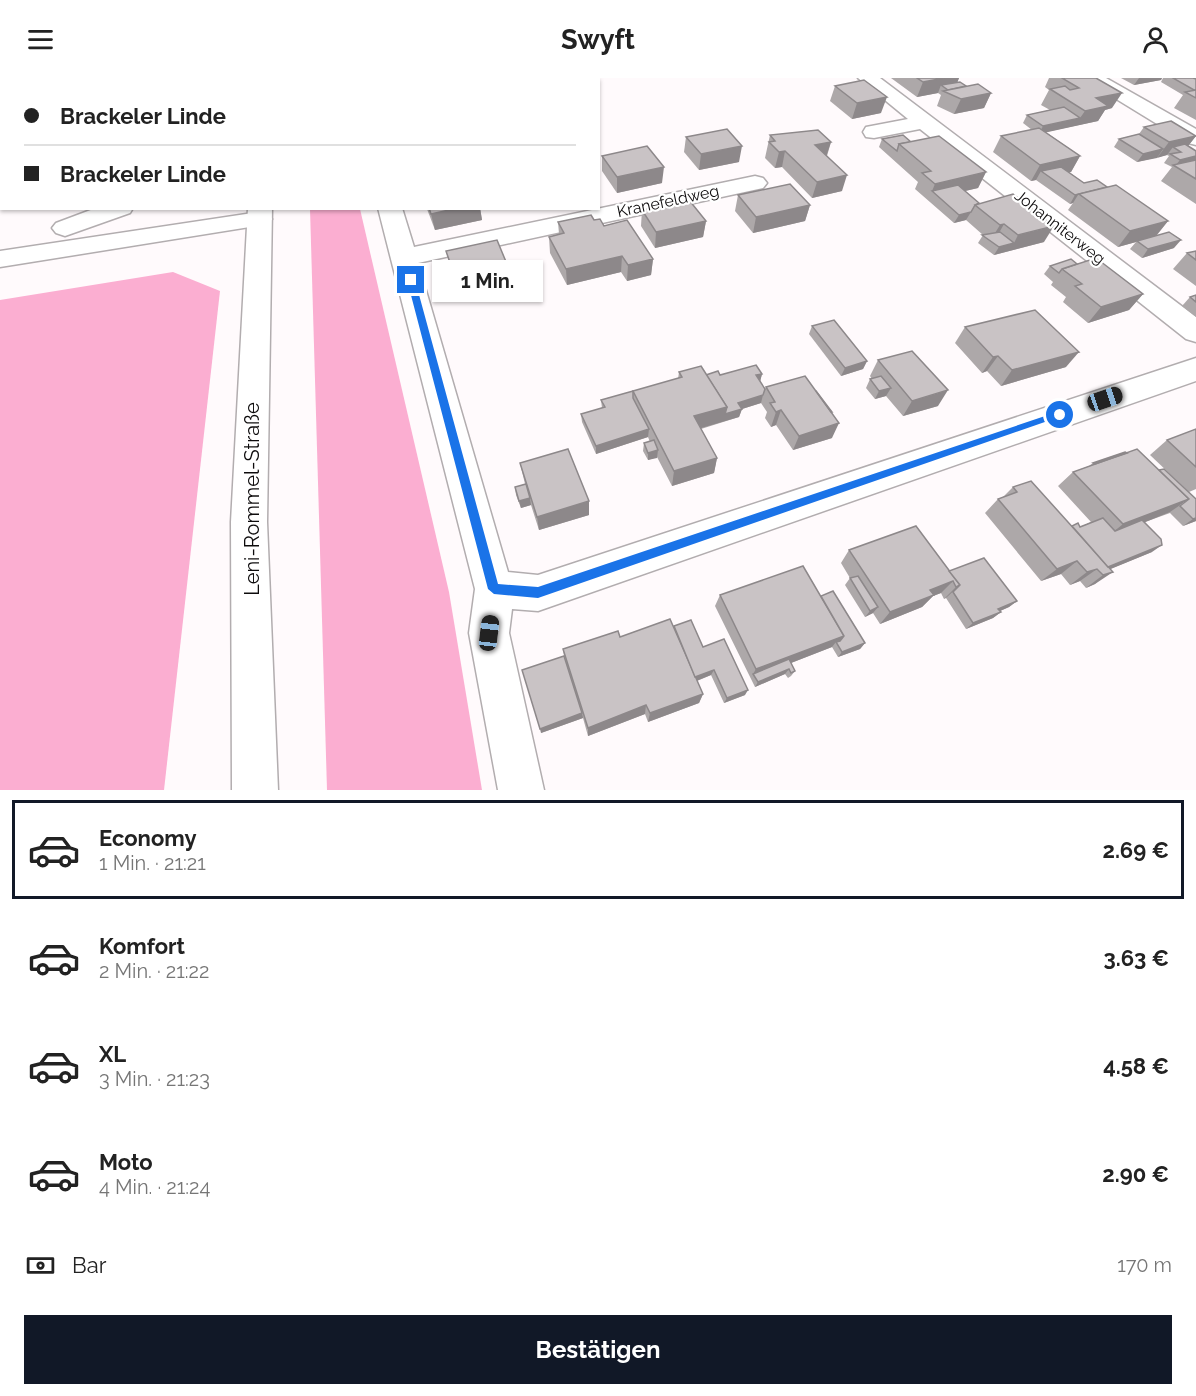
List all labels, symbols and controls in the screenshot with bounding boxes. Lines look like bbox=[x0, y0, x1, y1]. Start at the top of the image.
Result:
icon: menu bbox=[24, 23, 57, 56]
icon: person bbox=[1139, 23, 1172, 56]
text: Swyft bbox=[561, 24, 635, 55]
text: Brackeler Linde bbox=[60, 103, 226, 129]
text: Brackeler Linde bbox=[60, 161, 226, 187]
street label: Kranefeldweg bbox=[615, 181, 721, 221]
street label: Johanniterweg bbox=[1011, 186, 1109, 268]
callout: 1 Min. bbox=[432, 259, 543, 301]
route end bbox=[397, 266, 424, 293]
text: 1 Min. bbox=[461, 269, 514, 293]
car bbox=[1085, 385, 1125, 413]
route start bbox=[1046, 401, 1073, 428]
street label: Leni-Rommel-Straße bbox=[240, 402, 264, 596]
car bbox=[478, 614, 500, 652]
icon: car bbox=[27, 823, 81, 877]
text: Economy bbox=[99, 825, 197, 851]
text: 2.69 € bbox=[1102, 837, 1169, 863]
text: 1 Min. · 21:21 bbox=[99, 851, 206, 875]
icon: car bbox=[27, 931, 81, 985]
text: Komfort bbox=[99, 933, 185, 959]
text: 3.63 € bbox=[1103, 945, 1169, 971]
text: 2 Min. · 21:22 bbox=[99, 959, 209, 983]
icon: car bbox=[27, 1039, 81, 1093]
text: XL bbox=[99, 1041, 126, 1067]
text: 4.58 € bbox=[1103, 1053, 1169, 1079]
text: 3 Min. · 21:23 bbox=[99, 1067, 210, 1091]
icon: car bbox=[27, 1147, 81, 1201]
text: Moto bbox=[99, 1149, 153, 1175]
text: 2.90 € bbox=[1102, 1161, 1169, 1187]
text: 4 Min. · 21:24 bbox=[99, 1175, 210, 1199]
icon: cash bbox=[24, 1249, 57, 1282]
text: Bar bbox=[72, 1252, 106, 1278]
text: 170 m bbox=[1117, 1253, 1172, 1277]
button: Bestätigen bbox=[24, 1315, 1172, 1384]

